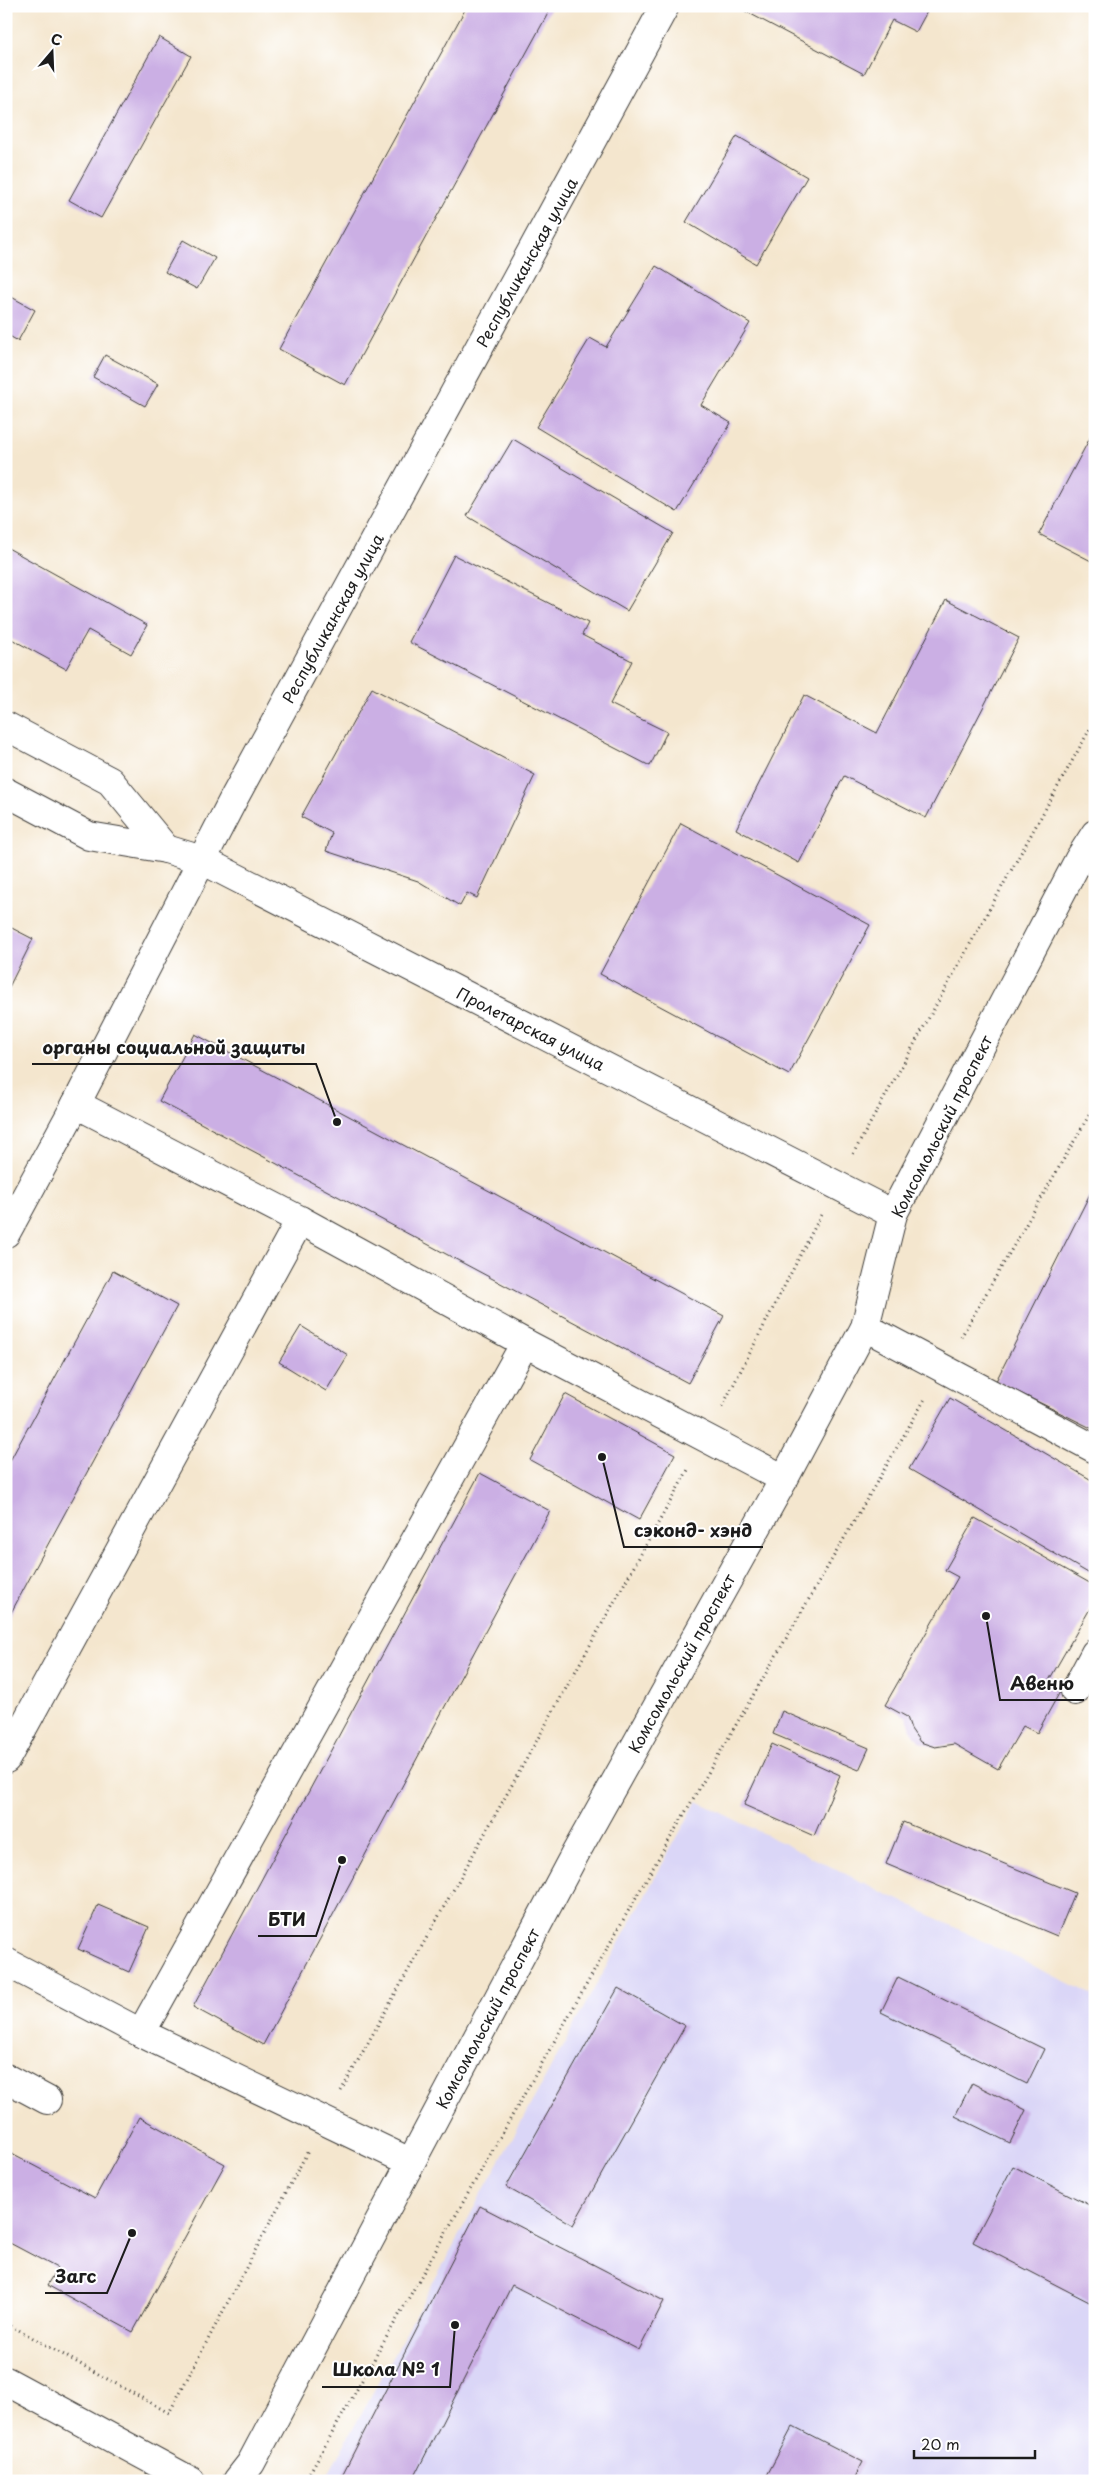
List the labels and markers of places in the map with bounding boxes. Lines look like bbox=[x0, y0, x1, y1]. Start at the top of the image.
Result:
callout: органы социальной защиты bbox=[32, 1031, 316, 1064]
callout: сэконд- хэнд bbox=[624, 1514, 763, 1547]
callout: Авеню bbox=[1000, 1667, 1084, 1700]
callout: БТИ bbox=[258, 1903, 316, 1936]
callout: Загс bbox=[45, 2260, 107, 2293]
callout: Школа № 1 bbox=[322, 2354, 450, 2387]

